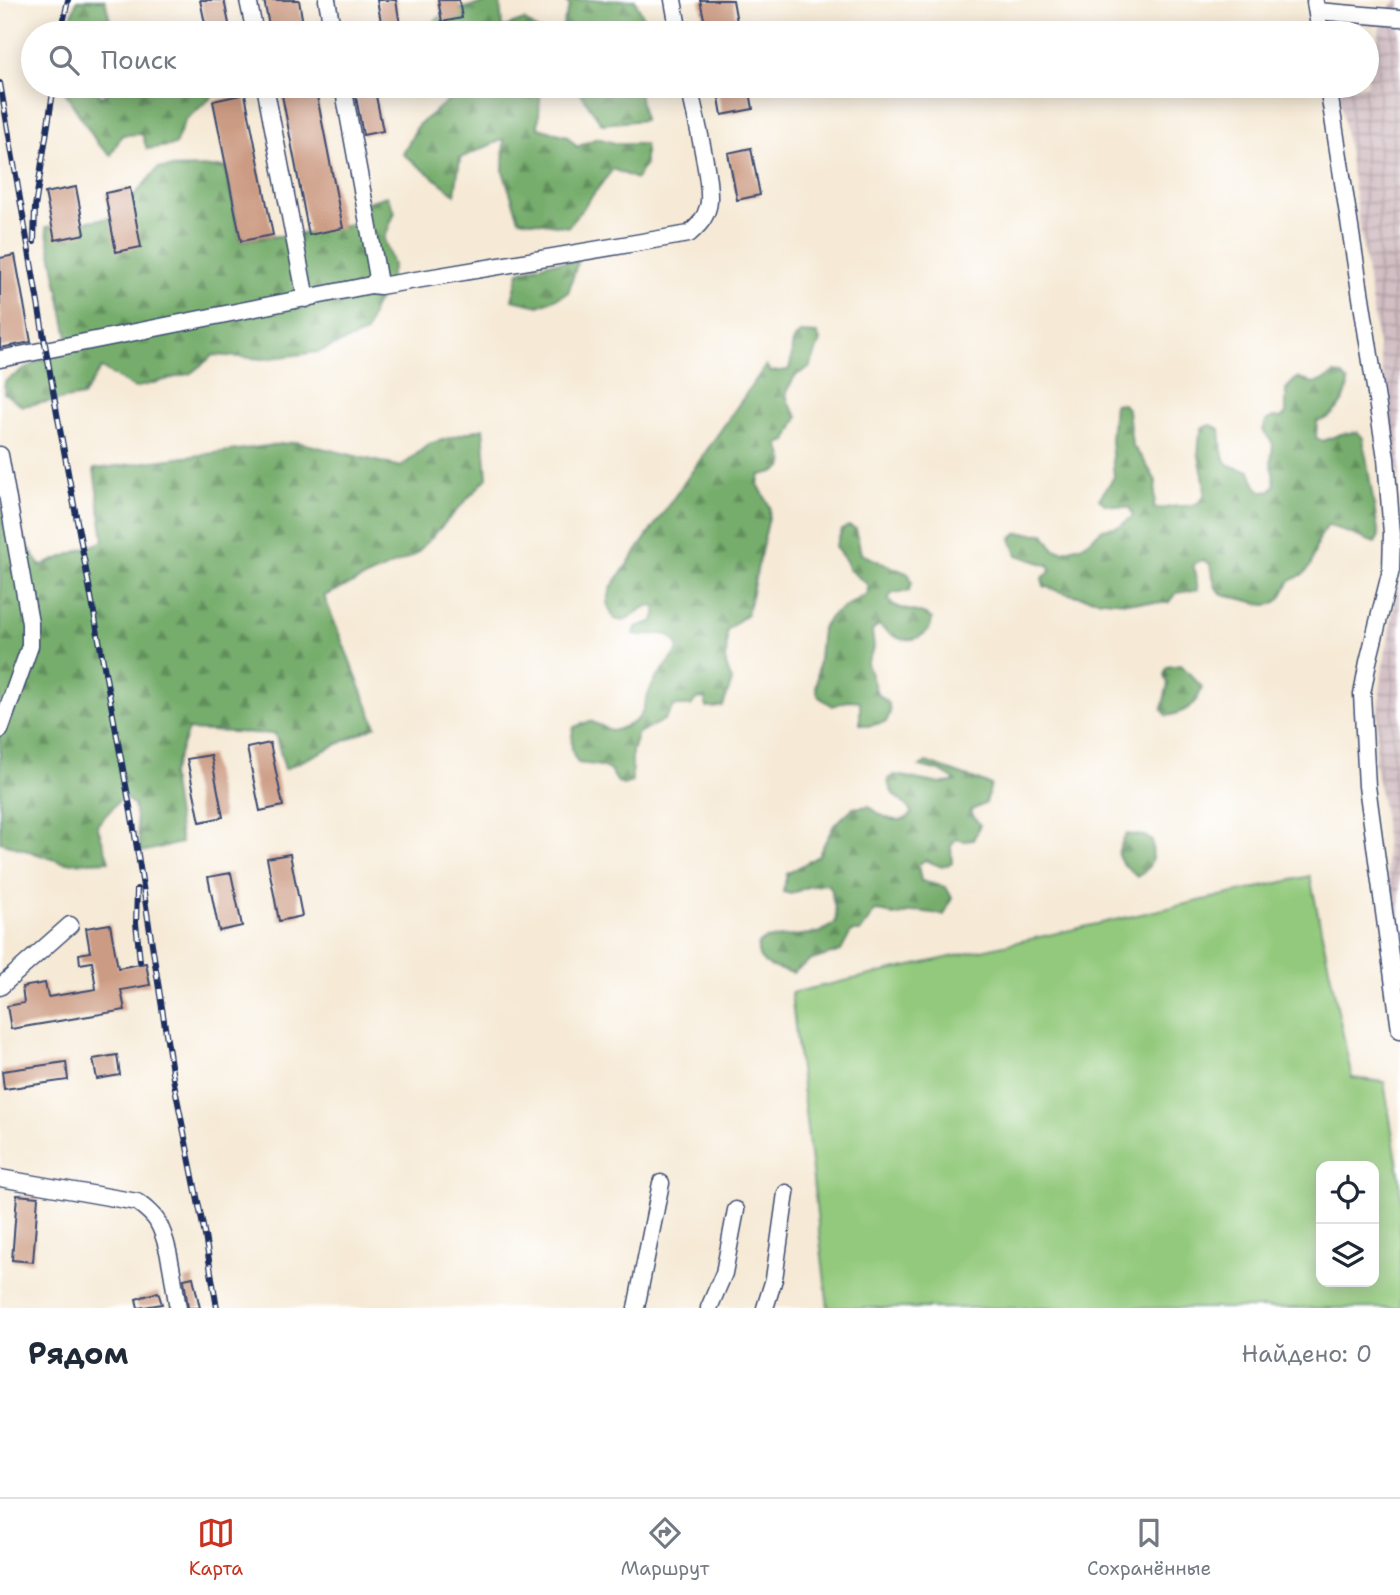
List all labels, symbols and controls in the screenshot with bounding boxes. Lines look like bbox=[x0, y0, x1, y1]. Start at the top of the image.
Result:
search box bbox=[21, 21, 1379, 98]
icon: search bbox=[45, 41, 83, 79]
text: Поиск bbox=[101, 42, 177, 77]
map controls bbox=[1316, 1161, 1379, 1287]
button: locate bbox=[1316, 1161, 1379, 1224]
button: layers bbox=[1316, 1224, 1379, 1287]
text: Рядом bbox=[28, 1333, 128, 1374]
text: Найдено: 0 bbox=[1242, 1339, 1372, 1369]
tab: Карта bbox=[189, 1514, 243, 1581]
tab: Маршрут bbox=[621, 1514, 709, 1581]
tab: Сохранённые bbox=[1087, 1514, 1211, 1581]

